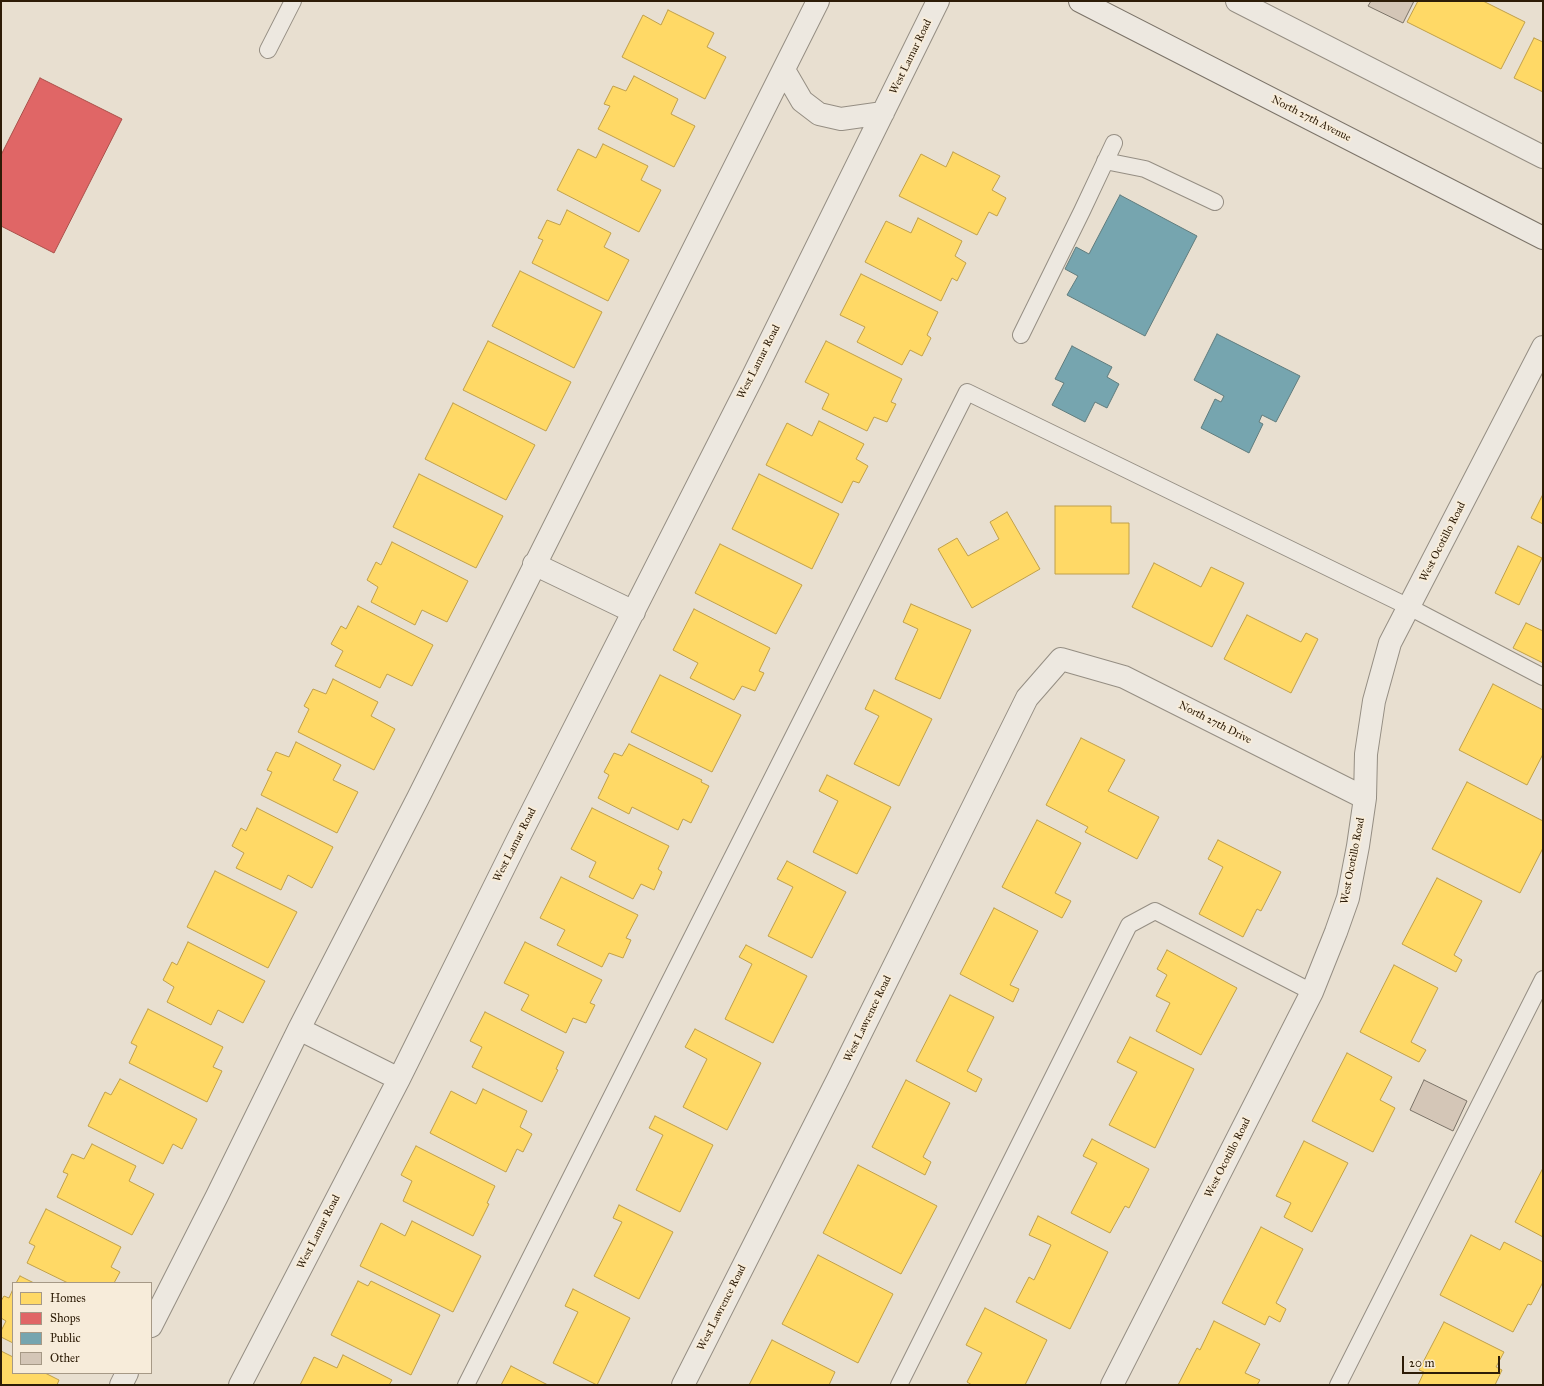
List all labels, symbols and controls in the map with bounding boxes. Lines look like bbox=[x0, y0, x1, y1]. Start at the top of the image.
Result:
street label: West Lamar Road bbox=[887, 18, 935, 96]
street label: North 27th Avenue bbox=[1269, 93, 1353, 145]
street label: West Lamar Road bbox=[735, 323, 783, 401]
street label: West Ocotillo Road bbox=[1417, 500, 1469, 584]
street label: North 27th Drive bbox=[1176, 699, 1254, 747]
street label: West Lamar Road bbox=[491, 806, 539, 884]
street label: West Ocotillo Road bbox=[1338, 817, 1368, 905]
street label: West Lawrence Road bbox=[841, 974, 895, 1064]
street label: West Ocotillo Road bbox=[1202, 1116, 1254, 1200]
street label: West Lamar Road bbox=[295, 1193, 343, 1271]
street label: West Lawrence Road bbox=[695, 1263, 749, 1353]
legend bbox=[12, 1282, 152, 1374]
text: Homes bbox=[50, 1291, 86, 1305]
text: Shops bbox=[50, 1311, 80, 1325]
text: Public bbox=[50, 1331, 81, 1345]
scale bar bbox=[1404, 1348, 1502, 1374]
text: Other bbox=[50, 1351, 80, 1365]
text: 20 m bbox=[1409, 1356, 1435, 1370]

